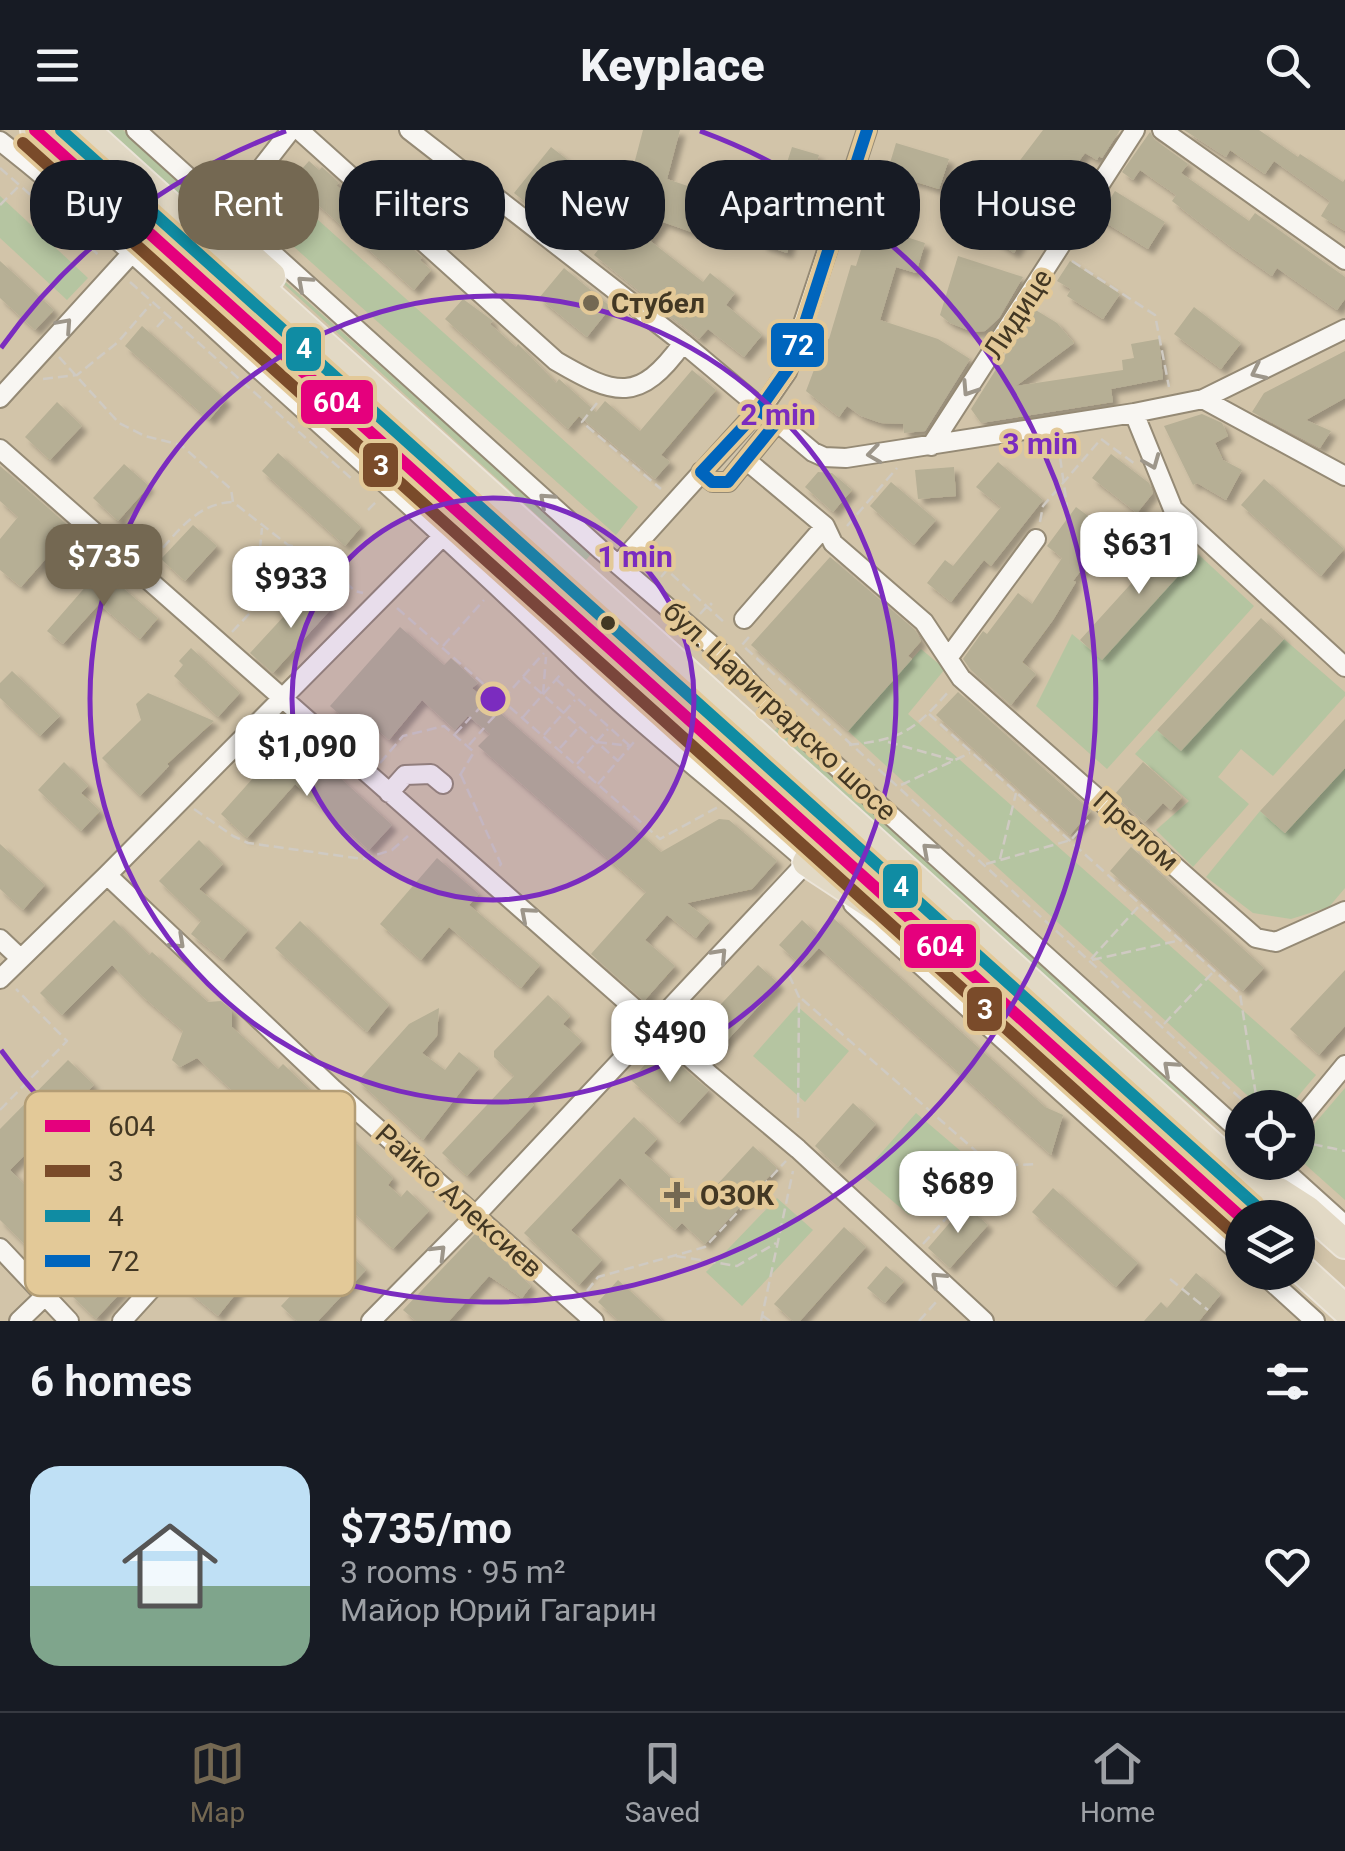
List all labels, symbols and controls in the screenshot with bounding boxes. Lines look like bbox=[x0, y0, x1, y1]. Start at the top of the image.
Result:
icon: menu bbox=[30, 38, 85, 93]
icon: search bbox=[1260, 38, 1315, 93]
text: Keyplace bbox=[580, 39, 765, 92]
chip: Buy bbox=[30, 160, 158, 250]
chip: Rent bbox=[178, 160, 319, 250]
chip: Filters bbox=[339, 160, 505, 250]
chip: New bbox=[525, 160, 665, 250]
chip: Apartment bbox=[685, 160, 920, 250]
chip: House bbox=[940, 160, 1111, 250]
street label: Лидице bbox=[977, 263, 1059, 365]
one-way arrow bbox=[297, 276, 316, 294]
place label: Стубел bbox=[611, 287, 705, 320]
marker: Стубел bbox=[580, 292, 602, 314]
one-way arrow bbox=[54, 318, 72, 337]
line badge: 72 bbox=[769, 321, 826, 369]
line badge: 4 bbox=[284, 325, 323, 373]
text: 72 bbox=[782, 329, 814, 362]
text: 4 bbox=[296, 332, 312, 365]
one-way arrow bbox=[1250, 360, 1268, 379]
line badge: 604 bbox=[299, 378, 375, 426]
one-way arrow bbox=[962, 378, 981, 396]
text: 604 bbox=[313, 386, 361, 419]
text: 2 min bbox=[740, 397, 816, 432]
text: 3 min bbox=[1002, 426, 1078, 461]
line badge: 3 bbox=[361, 441, 400, 489]
one-way arrow bbox=[865, 443, 882, 464]
text: 3 bbox=[373, 449, 389, 482]
one-way arrow bbox=[1140, 452, 1160, 470]
one-way arrow bbox=[539, 494, 558, 512]
pin: $631 bbox=[1080, 512, 1198, 597]
pin: $735 bbox=[45, 524, 163, 609]
text: $631 bbox=[1102, 525, 1176, 563]
text: $735 bbox=[67, 537, 141, 575]
text: 1 min bbox=[597, 539, 673, 574]
pin: $933 bbox=[232, 546, 350, 631]
text: $933 bbox=[254, 559, 328, 597]
street label: бул. Цариградско шосе bbox=[657, 594, 903, 828]
unlabelled marker bbox=[598, 613, 618, 633]
centre of rings bbox=[475, 681, 511, 717]
pin: $1,090 bbox=[226, 714, 388, 799]
text: $1,090 bbox=[257, 727, 357, 765]
street label: Прелом bbox=[1087, 784, 1185, 878]
one-way arrow bbox=[922, 844, 941, 862]
line badge: 4 bbox=[881, 862, 920, 910]
text: 4 bbox=[893, 870, 909, 903]
one-way arrow bbox=[520, 908, 539, 926]
line badge: 604 bbox=[902, 922, 978, 970]
one-way arrow bbox=[166, 930, 185, 948]
text: 604 bbox=[916, 930, 964, 963]
one-way arrow bbox=[708, 948, 726, 966]
line badge: 3 bbox=[965, 985, 1004, 1033]
text: 3 bbox=[977, 993, 993, 1026]
pin: $490 bbox=[611, 1000, 729, 1085]
text: $490 bbox=[633, 1013, 707, 1051]
one-way arrow bbox=[1163, 1062, 1182, 1080]
map controls bbox=[1225, 1090, 1315, 1290]
button: locate bbox=[1225, 1090, 1315, 1180]
legend bbox=[25, 1091, 355, 1296]
text: 604 bbox=[108, 1110, 155, 1143]
street label: Райко Алексиев bbox=[369, 1118, 549, 1284]
pin: $689 bbox=[899, 1151, 1017, 1236]
text: 3 bbox=[108, 1155, 124, 1188]
text: $689 bbox=[921, 1164, 995, 1202]
place label: ОЗОК bbox=[700, 1179, 775, 1212]
marker: ОЗОК bbox=[664, 1182, 690, 1208]
text: 4 bbox=[108, 1200, 124, 1233]
button: layers bbox=[1225, 1200, 1315, 1290]
text: 72 bbox=[108, 1245, 139, 1278]
one-way arrow bbox=[427, 1245, 445, 1263]
one-way arrow bbox=[931, 1273, 950, 1291]
icon: filters bbox=[1260, 1354, 1315, 1409]
text: 6 homes bbox=[30, 1357, 192, 1406]
text: $735/mo bbox=[340, 1504, 512, 1553]
icon: home bbox=[110, 1506, 230, 1626]
icon: heart bbox=[1260, 1539, 1315, 1594]
text: 3 rooms · 95 m² bbox=[340, 1553, 565, 1591]
text: Майор Юрий Гагарин bbox=[340, 1591, 657, 1629]
tab: Map bbox=[190, 1736, 245, 1829]
tab: Saved bbox=[625, 1736, 700, 1829]
tab: Home bbox=[1080, 1736, 1155, 1829]

